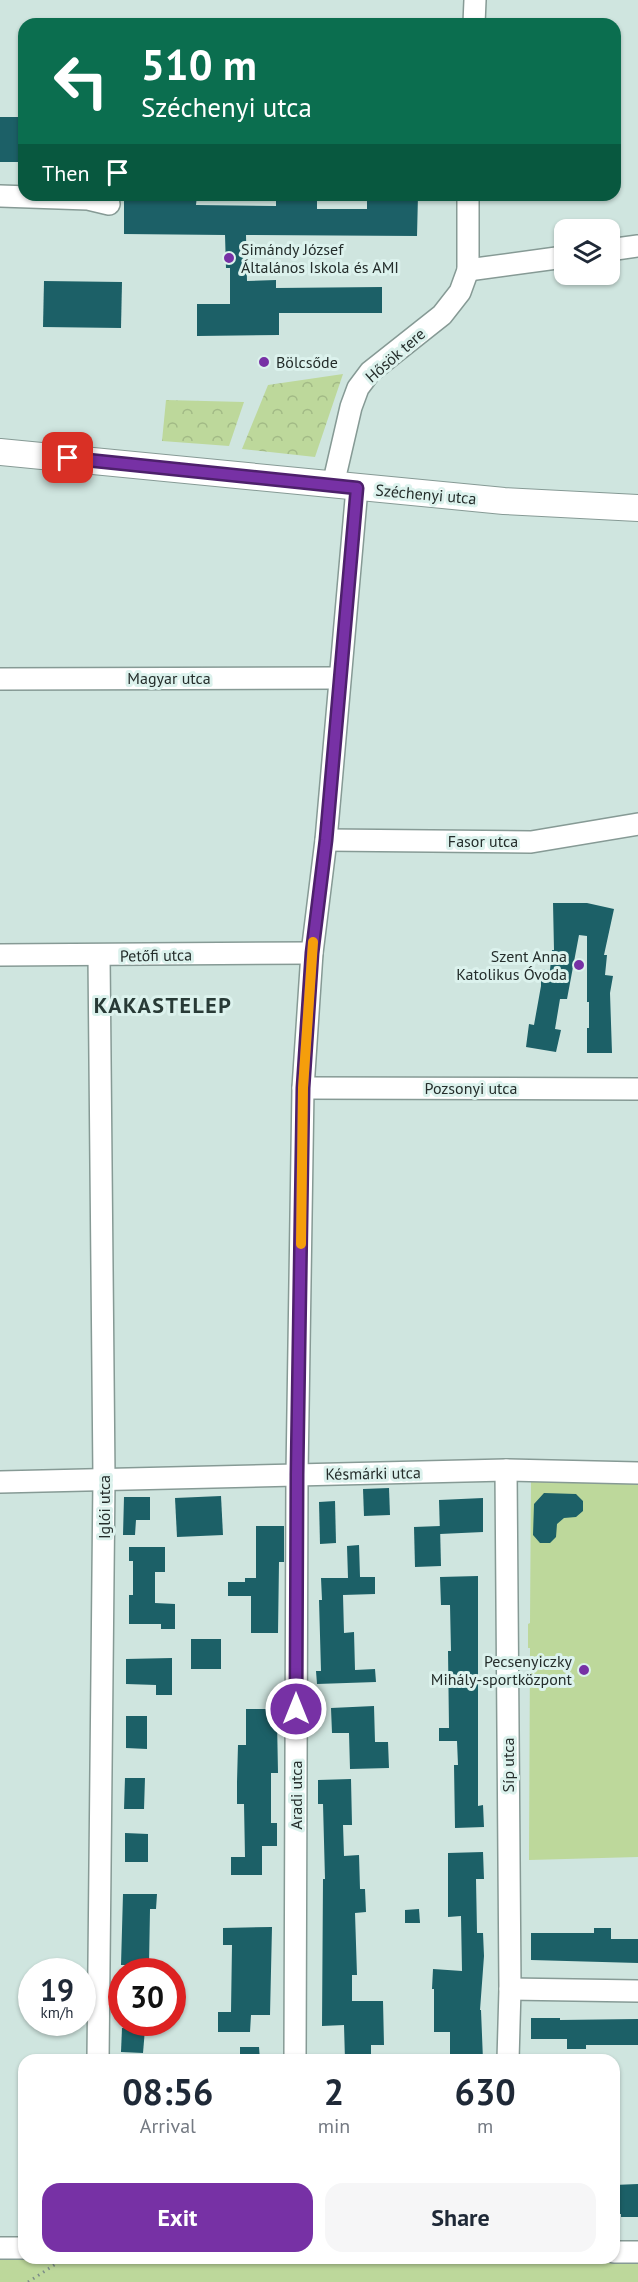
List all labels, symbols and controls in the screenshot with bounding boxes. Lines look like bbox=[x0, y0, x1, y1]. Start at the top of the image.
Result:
text: 510 m bbox=[141, 37, 257, 92]
icon: left bbox=[42, 42, 120, 120]
text: Széchenyi utca bbox=[141, 90, 312, 124]
icon: arrive bbox=[101, 156, 134, 189]
text: Then bbox=[42, 159, 89, 187]
map controls bbox=[554, 219, 620, 285]
button: layers bbox=[554, 219, 620, 285]
place label: Simándy József Általános Iskola és AMI bbox=[241, 239, 399, 277]
marker: Simándy József Általános Iskola és AMI bbox=[222, 251, 236, 265]
street label: Hősök tere bbox=[361, 323, 429, 387]
place label: Bölcsőde bbox=[276, 352, 338, 372]
marker: Bölcsőde bbox=[257, 355, 271, 369]
pin bbox=[42, 432, 93, 483]
icon: arrive bbox=[51, 441, 84, 474]
street label: Széchenyi utca bbox=[375, 480, 477, 508]
street label: Magyar utca bbox=[127, 668, 211, 688]
street label: Fasor utca bbox=[448, 831, 518, 851]
street label: Petőfi utca bbox=[120, 944, 192, 966]
place label: Szent Anna Katolikus Óvoda bbox=[456, 946, 567, 984]
marker: Szent Anna Katolikus Óvoda bbox=[572, 958, 586, 972]
district label: KAKASTELEP bbox=[94, 991, 232, 1019]
street label: Pozsonyi utca bbox=[425, 1078, 517, 1098]
street label: Késmárki utca bbox=[325, 1462, 421, 1484]
street label: Iglói utca bbox=[94, 1475, 114, 1539]
place label: Pecsenyiczky Mihály-sportközpont bbox=[431, 1651, 573, 1689]
marker: Pecsenyiczky Mihály-sportközpont bbox=[577, 1663, 591, 1677]
position arrow bbox=[264, 1677, 328, 1741]
street label: Síp utca bbox=[498, 1738, 518, 1792]
street label: Aradi utca bbox=[286, 1761, 306, 1829]
speed limit sign: 30 bbox=[108, 1958, 186, 2036]
text: 19 bbox=[40, 1970, 74, 2009]
text: km/h bbox=[41, 2003, 73, 2022]
text: 08:56 bbox=[122, 2068, 214, 2115]
text: 2 bbox=[324, 2068, 344, 2115]
text: 630 bbox=[455, 2068, 516, 2115]
text: Arrival bbox=[140, 2113, 196, 2139]
text: min bbox=[318, 2113, 350, 2139]
text: m bbox=[477, 2113, 493, 2139]
button: Exit bbox=[42, 2183, 313, 2252]
button: Share bbox=[325, 2183, 596, 2252]

